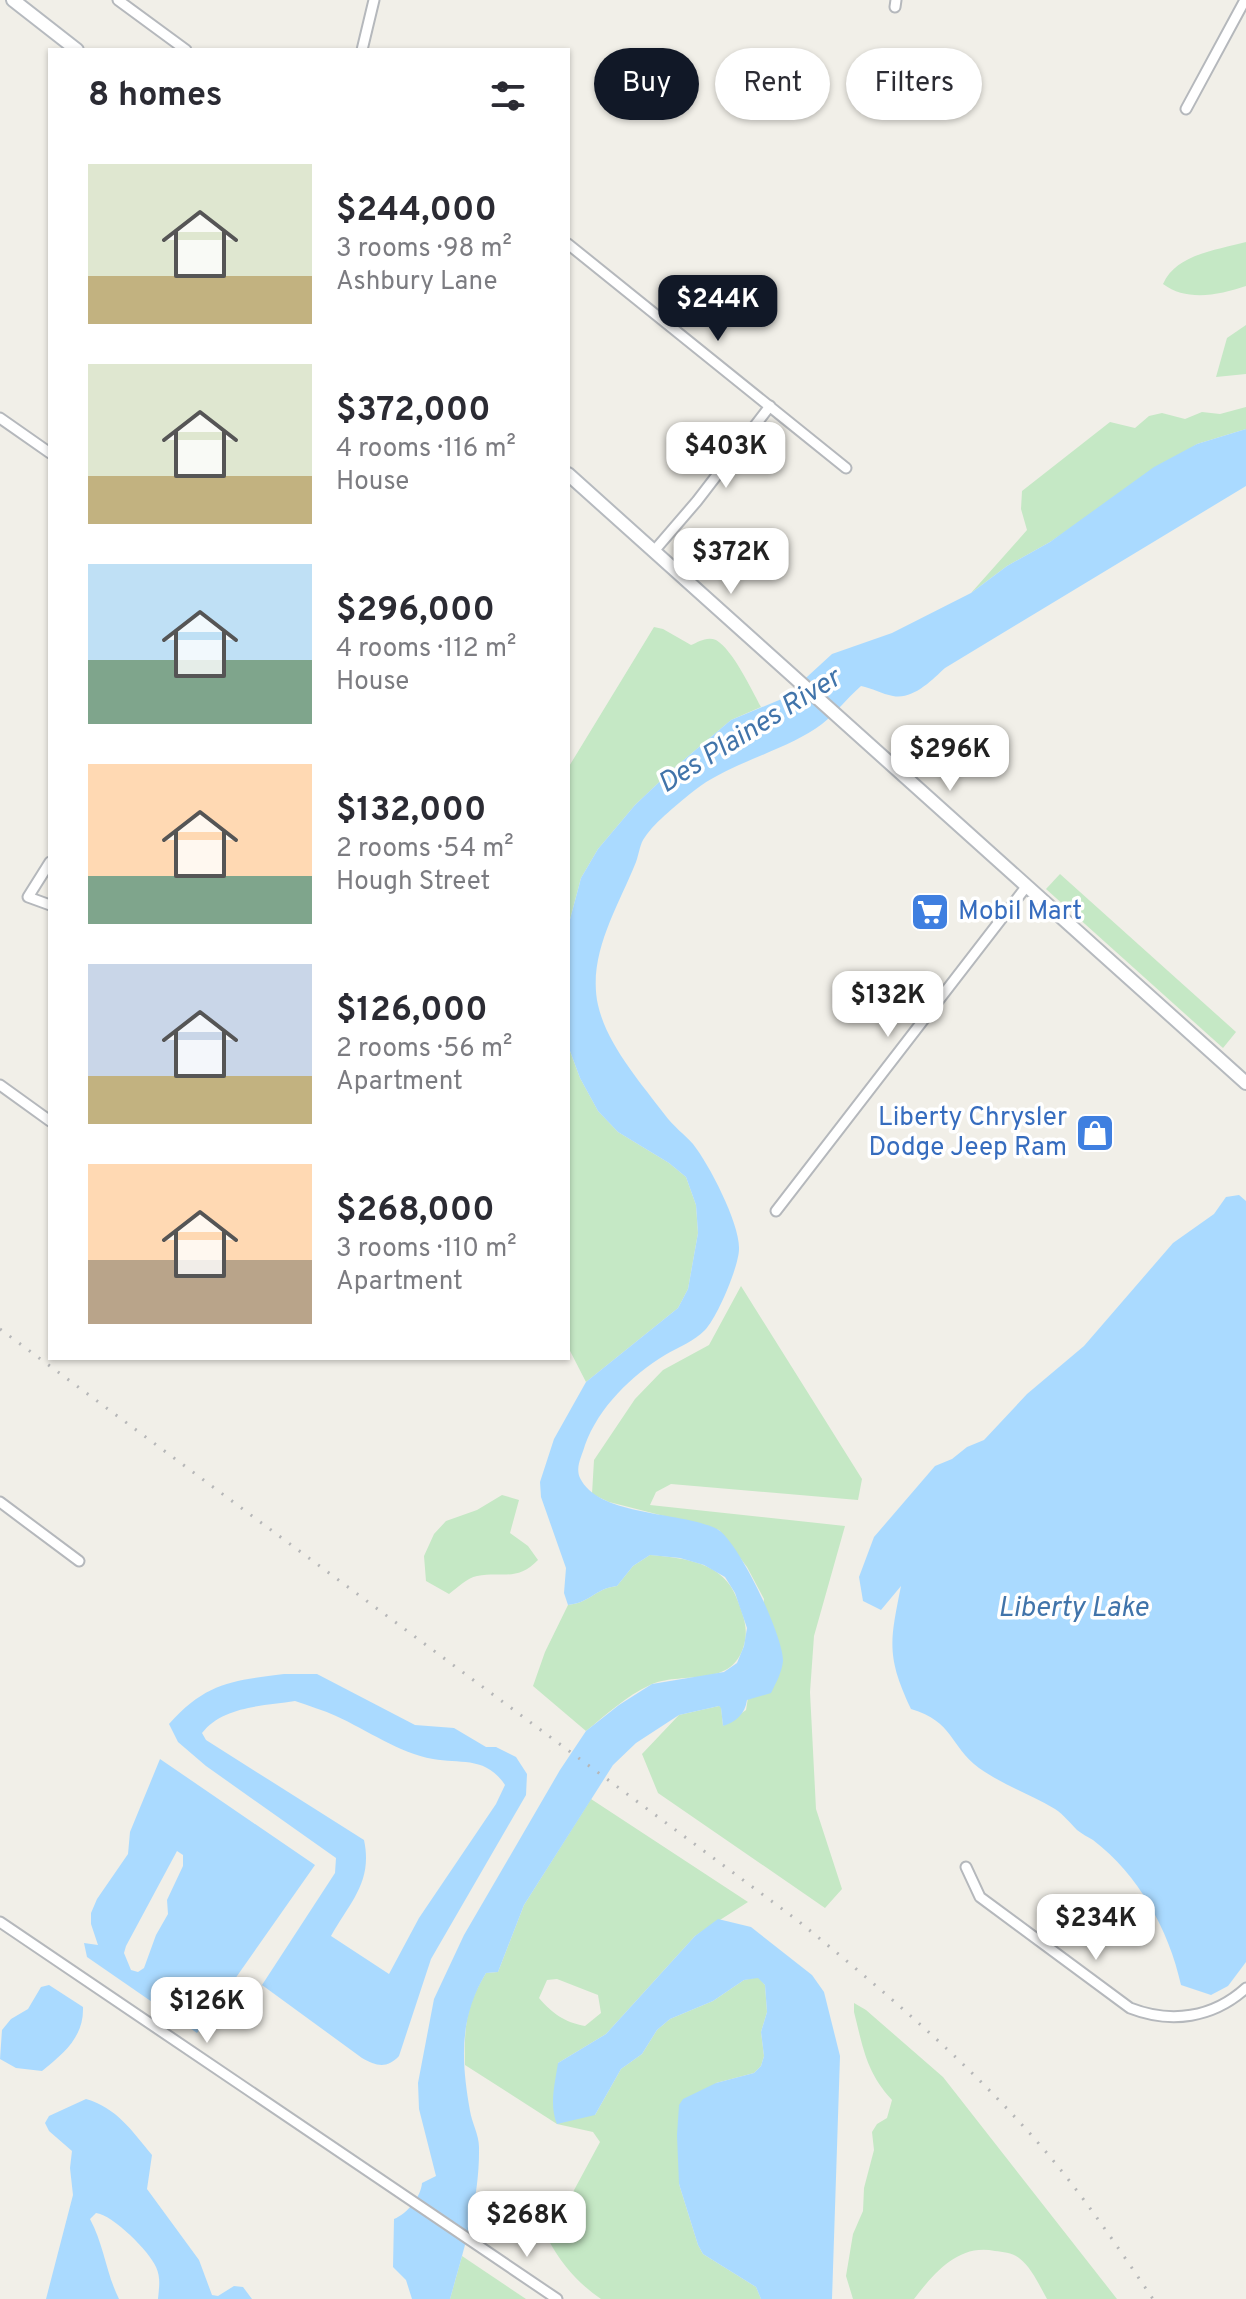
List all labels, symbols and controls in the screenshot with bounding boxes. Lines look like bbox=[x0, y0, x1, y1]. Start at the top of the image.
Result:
chip: Buy bbox=[594, 48, 699, 120]
chip: Rent bbox=[715, 48, 830, 120]
chip: Filters bbox=[846, 48, 982, 120]
icon: filters bbox=[486, 74, 530, 118]
text: 8 homes bbox=[88, 75, 222, 118]
text: $244,000 bbox=[336, 190, 497, 233]
icon: home bbox=[152, 196, 248, 292]
text: 3 rooms · 98 m² bbox=[336, 233, 512, 266]
text: Ashbury Lane bbox=[336, 266, 498, 299]
pin: $244K bbox=[662, 275, 774, 343]
text: $244K bbox=[676, 284, 760, 317]
text: $372,000 bbox=[336, 390, 491, 433]
icon: home bbox=[152, 396, 248, 492]
pin: $403K bbox=[670, 422, 782, 490]
text: $403K bbox=[684, 431, 768, 464]
text: 4 rooms · 116 m² bbox=[336, 433, 516, 466]
text: House bbox=[336, 466, 409, 499]
pin: $372K bbox=[675, 528, 787, 596]
text: $372K bbox=[692, 537, 770, 570]
text: $296,000 bbox=[336, 590, 495, 633]
icon: home bbox=[152, 596, 248, 692]
text: 4 rooms · 112 m² bbox=[336, 633, 516, 666]
water label: Des Plaines River bbox=[652, 660, 850, 803]
text: House bbox=[336, 666, 409, 699]
pin: $296K bbox=[894, 725, 1006, 793]
text: $296K bbox=[909, 734, 991, 767]
text: $132,000 bbox=[336, 790, 486, 833]
icon: home bbox=[152, 796, 248, 892]
text: 2 rooms · 54 m² bbox=[336, 833, 514, 866]
text: Hough Street bbox=[336, 866, 490, 899]
supermarket icon: Mobil Mart bbox=[909, 891, 951, 933]
place label: Mobil Mart bbox=[958, 896, 1082, 929]
pin: $132K bbox=[832, 971, 944, 1039]
text: $132K bbox=[850, 980, 926, 1013]
text: $126,000 bbox=[336, 990, 488, 1033]
icon: home bbox=[152, 996, 248, 1092]
text: 2 rooms · 56 m² bbox=[336, 1033, 512, 1066]
text: Apartment bbox=[336, 1066, 463, 1099]
place label: Liberty Chrysler Dodge Jeep Ram bbox=[869, 1102, 1067, 1165]
shop icon: Liberty Chrysler Dodge Jeep Ram bbox=[1074, 1112, 1116, 1154]
text: $268,000 bbox=[336, 1190, 495, 1233]
icon: home bbox=[152, 1196, 248, 1292]
text: 3 rooms · 110 m² bbox=[336, 1233, 517, 1266]
text: Apartment bbox=[336, 1266, 463, 1299]
water label: Liberty Lake bbox=[998, 1591, 1149, 1627]
pin: $234K bbox=[1040, 1894, 1152, 1962]
text: $234K bbox=[1055, 1903, 1137, 1936]
pin: $126K bbox=[151, 1977, 263, 2045]
text: $126K bbox=[169, 1986, 245, 2019]
pin: $268K bbox=[471, 2191, 583, 2259]
text: $268K bbox=[486, 2200, 568, 2233]

